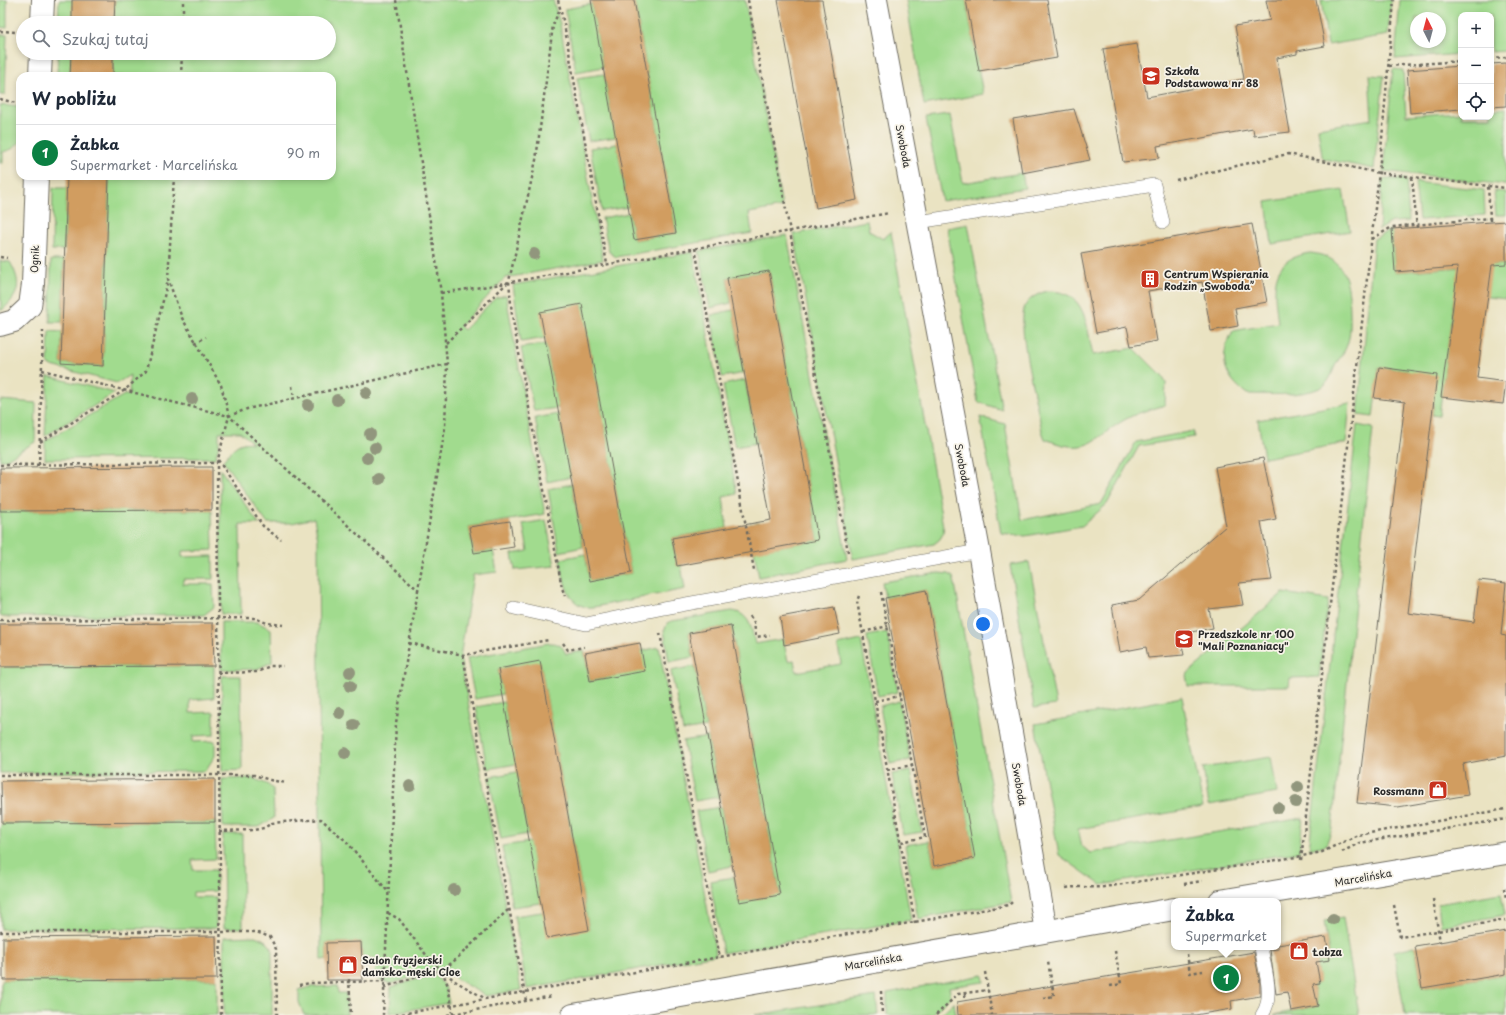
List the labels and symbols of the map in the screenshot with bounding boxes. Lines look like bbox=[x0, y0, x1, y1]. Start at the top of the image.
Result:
north arrow bbox=[1410, 12, 1446, 48]
place label: Szkoła Podstawowa nr 88 bbox=[1165, 63, 1259, 90]
school or university icon: Szkoła Podstawowa nr 88 bbox=[1140, 65, 1162, 87]
street label: Swoboda bbox=[892, 123, 916, 170]
street label: Ognik bbox=[26, 245, 42, 273]
place label: Centrum Wspierania Rodzin „Swoboda” bbox=[1164, 266, 1269, 293]
building icon: Centrum Wspierania Rodzin „Swoboda” bbox=[1139, 268, 1161, 290]
street label: Swoboda bbox=[951, 442, 975, 489]
your location bbox=[973, 614, 993, 634]
place label: Przedszkole nr 100 "Mali Poznaniacy" bbox=[1198, 626, 1294, 653]
school or university icon: Przedszkole nr 100 "Mali Poznaniacy" bbox=[1173, 628, 1195, 650]
street label: Swoboda bbox=[1009, 761, 1031, 808]
shop icon: Rossmann bbox=[1427, 779, 1449, 801]
place label: Rossmann bbox=[1373, 783, 1424, 798]
street label: Marcelińska bbox=[1333, 864, 1394, 889]
shop icon: Łobza bbox=[1288, 940, 1310, 962]
place label: Łobza bbox=[1312, 944, 1343, 959]
street label: Marcelińska bbox=[843, 948, 904, 973]
place label: Salon fryzjerski damsko-męski Cloe bbox=[362, 952, 461, 979]
shop icon: Salon fryzjerski damsko-męski Cloe bbox=[337, 954, 359, 976]
pin: 1 bbox=[1213, 963, 1239, 993]

